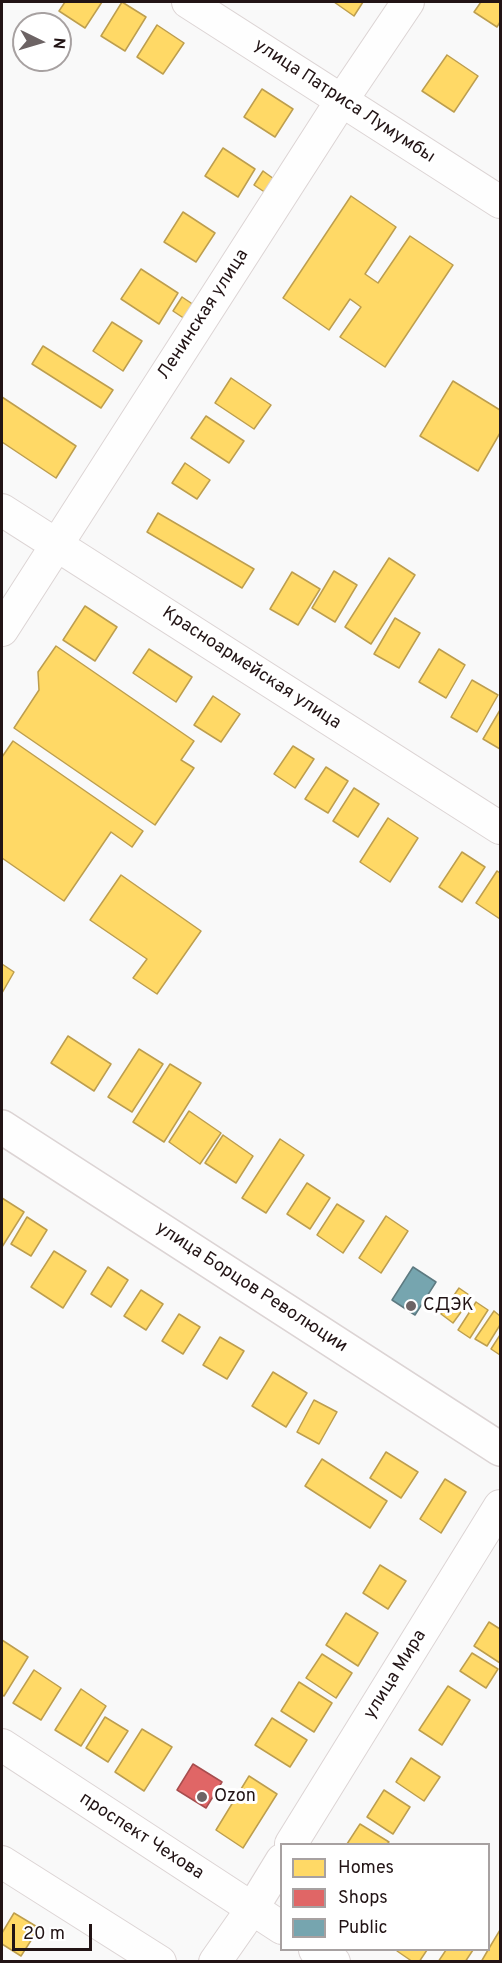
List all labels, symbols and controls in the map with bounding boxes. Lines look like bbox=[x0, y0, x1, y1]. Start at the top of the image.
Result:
north arrow bbox=[12, 12, 72, 72]
street label: улица Патриса Лумумбы bbox=[249, 35, 439, 169]
text: N bbox=[47, 37, 68, 50]
street label: Ленинская улица bbox=[154, 246, 254, 384]
street label: Красноармейская улица bbox=[157, 603, 345, 735]
street label: улица Борцов Революции bbox=[151, 1218, 351, 1358]
place label: СДЭК bbox=[423, 1295, 474, 1317]
marker: СДЭК bbox=[404, 1299, 418, 1313]
street label: улица Мира bbox=[360, 1626, 432, 1724]
place label: Ozon bbox=[214, 1786, 256, 1808]
street label: проспект Чехова bbox=[75, 1789, 207, 1885]
marker: Ozon bbox=[195, 1790, 209, 1804]
legend bbox=[280, 1843, 490, 1951]
text: Homes bbox=[338, 1857, 394, 1880]
text: Shops bbox=[338, 1887, 388, 1910]
scale bar bbox=[15, 1912, 94, 1950]
text: Public bbox=[338, 1917, 388, 1940]
text: 20 m bbox=[23, 1923, 65, 1946]

